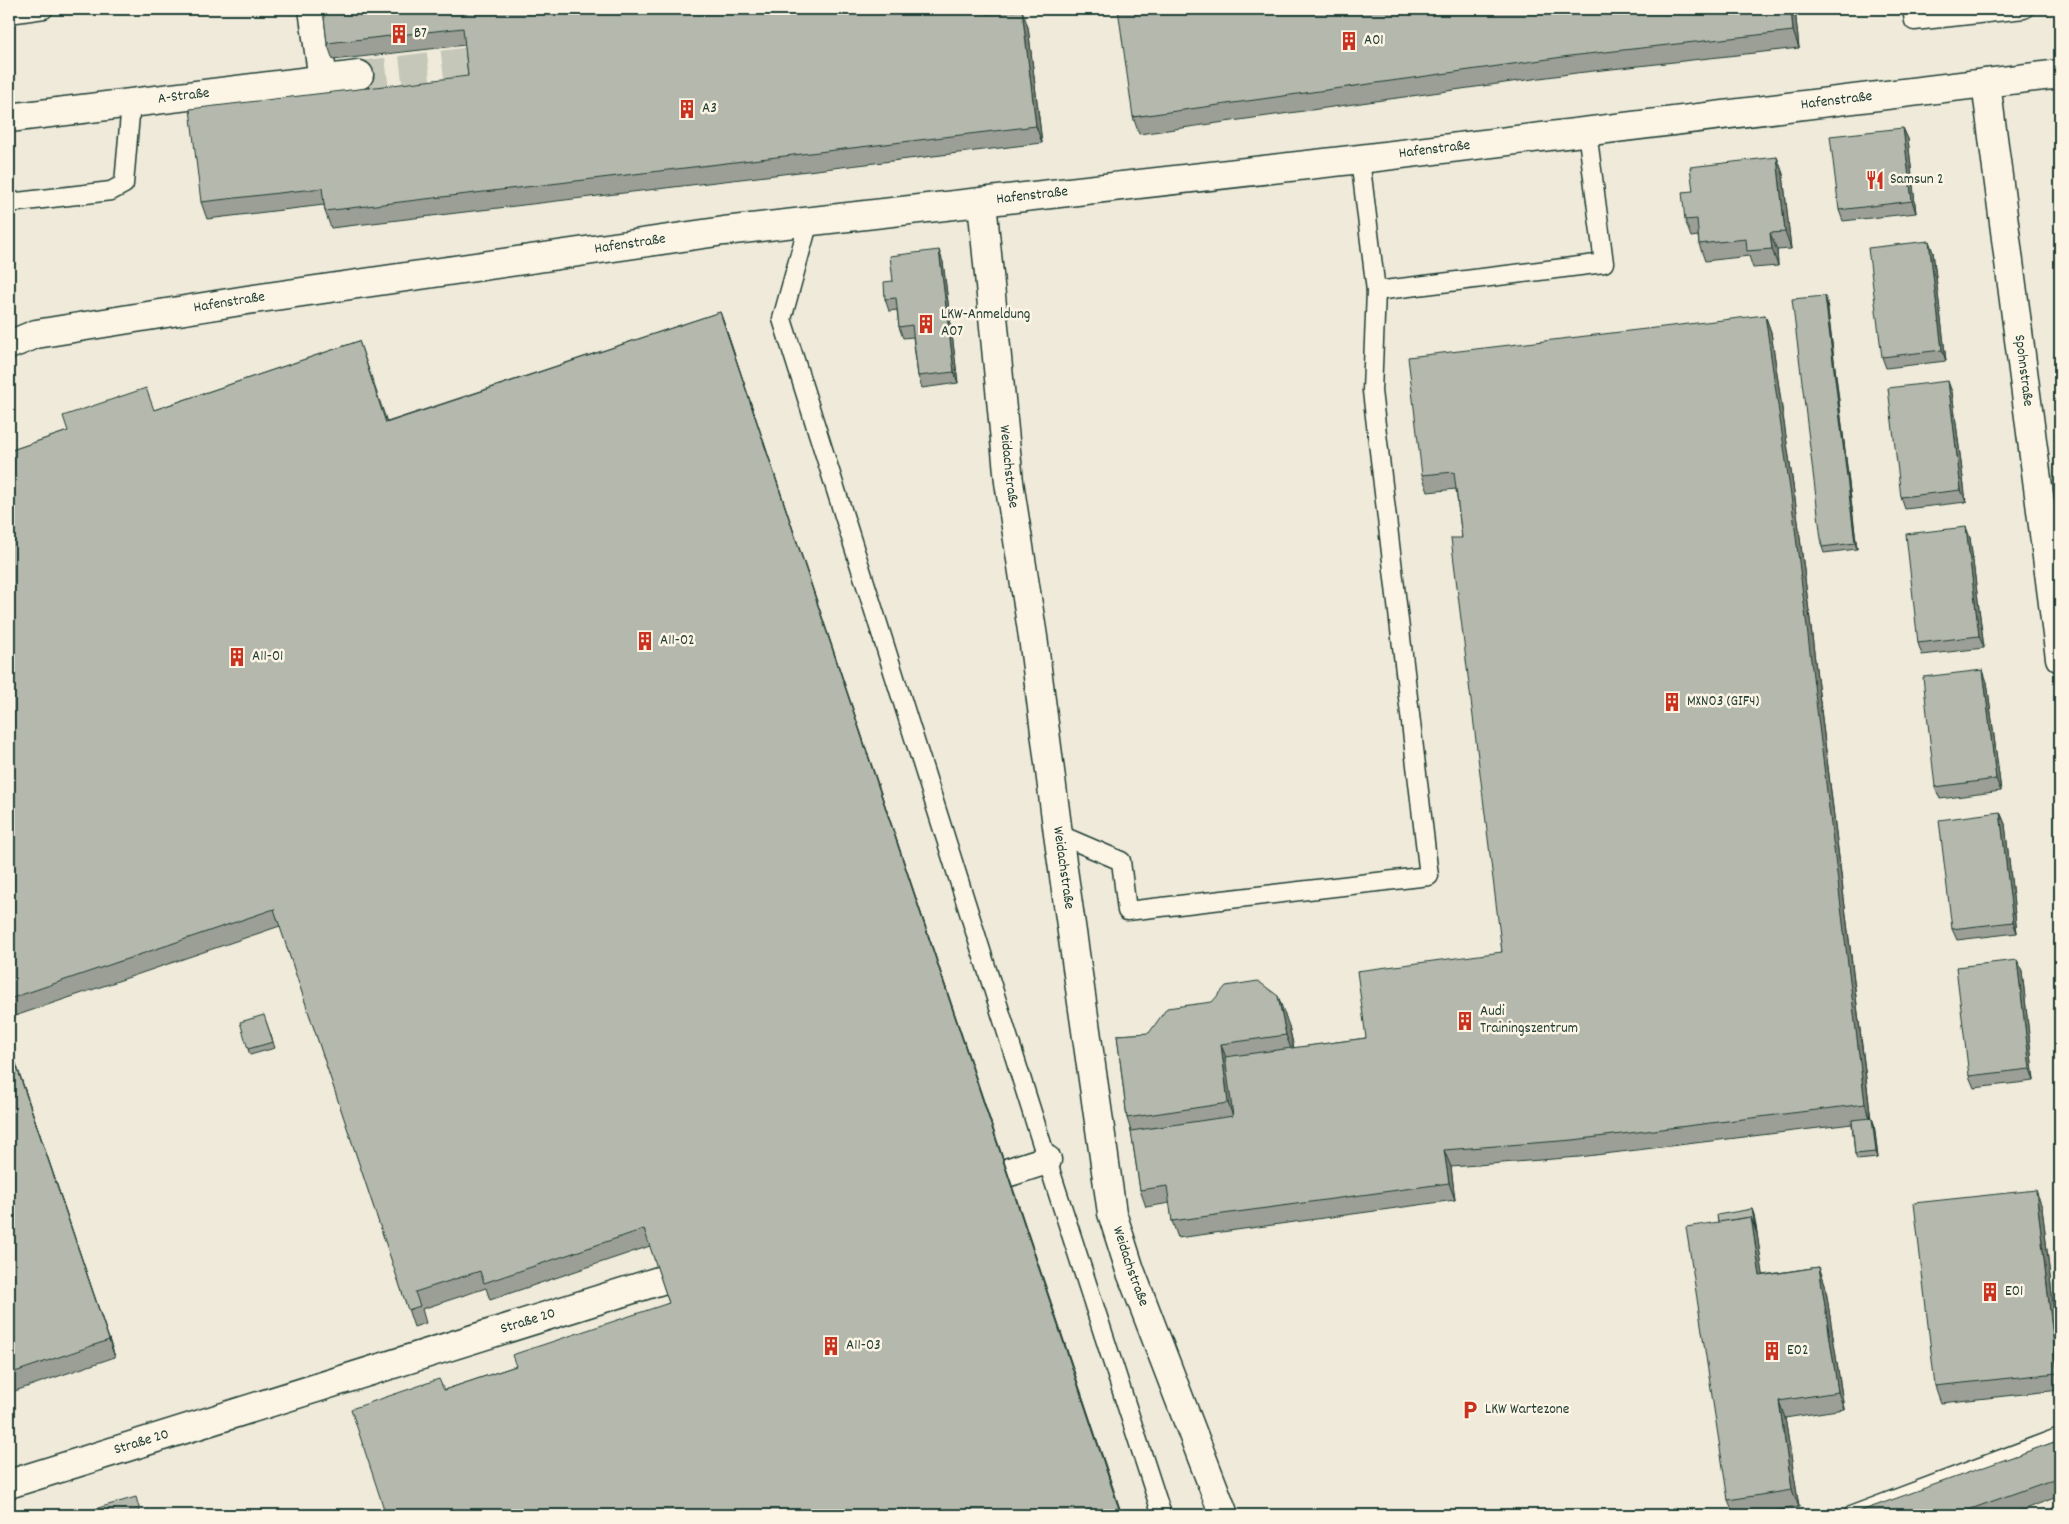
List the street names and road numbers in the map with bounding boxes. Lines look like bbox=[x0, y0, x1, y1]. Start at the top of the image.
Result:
street label: A-Straße bbox=[157, 82, 211, 111]
street label: Hafenstraße bbox=[1800, 86, 1874, 116]
street label: Hafenstraße bbox=[1398, 135, 1472, 165]
street label: Hafenstraße bbox=[995, 181, 1069, 211]
street label: Hafenstraße bbox=[593, 228, 668, 261]
street label: Hafenstraße bbox=[192, 286, 267, 319]
street label: Spohnstraße bbox=[2007, 333, 2039, 408]
street label: Weidachstraße bbox=[993, 424, 1024, 510]
street label: Weidachstraße bbox=[1046, 825, 1080, 911]
street label: Weidachstraße bbox=[1106, 1224, 1154, 1310]
street label: Straße 20 bbox=[498, 1303, 559, 1341]
street label: Straße 20 bbox=[111, 1424, 172, 1462]

